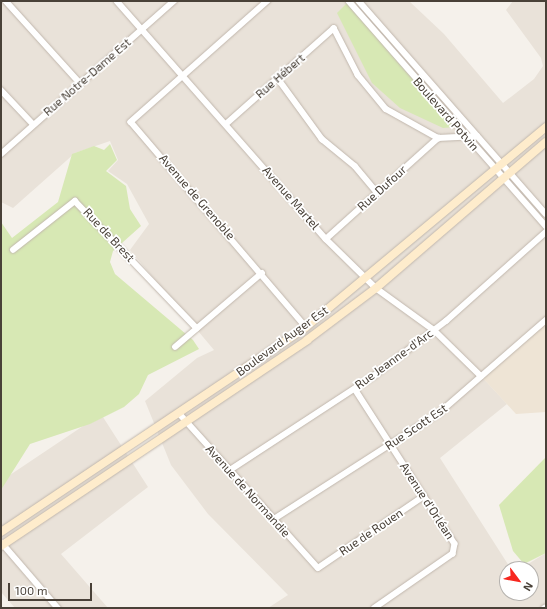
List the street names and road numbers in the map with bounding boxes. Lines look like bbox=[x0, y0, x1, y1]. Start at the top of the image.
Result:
street label: Rue Notre-Dame Est bbox=[40, 35, 134, 119]
street label: Rue Hébert bbox=[252, 51, 308, 101]
street label: Boulevard Potvin bbox=[410, 74, 482, 154]
street label: Avenue de Grenoble bbox=[156, 151, 238, 243]
street label: Rue Dufour bbox=[354, 162, 410, 214]
street label: Avenue Martel bbox=[260, 163, 322, 233]
street label: Rue de Brest bbox=[80, 205, 138, 265]
street label: Boulevard Auger Est bbox=[233, 303, 331, 379]
street label: Rue Jeanne-d'Arc bbox=[352, 326, 436, 392]
street label: Rue Scott Est bbox=[382, 401, 450, 453]
street label: Avenue de Normandie bbox=[203, 442, 293, 540]
street label: Avenue d'Orléan bbox=[397, 460, 457, 542]
street label: Rue de Rouen bbox=[336, 505, 406, 559]

